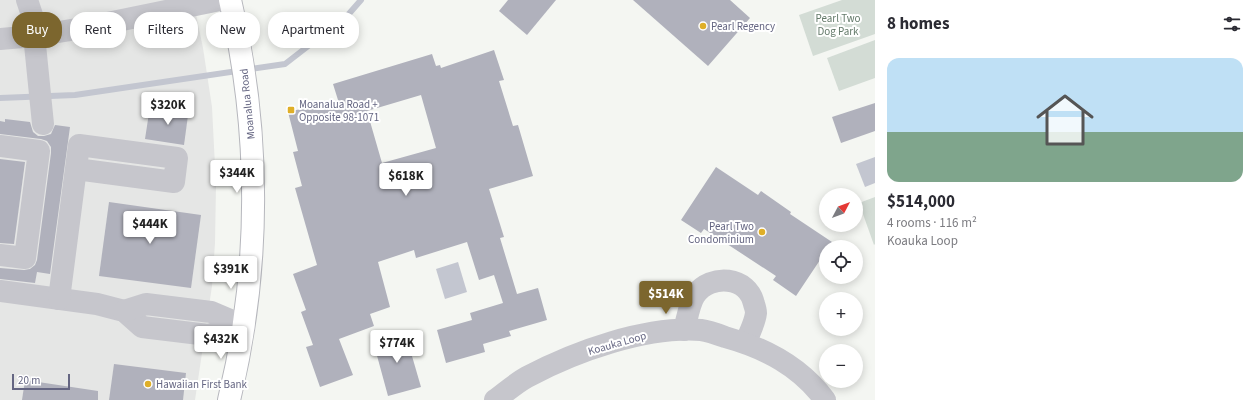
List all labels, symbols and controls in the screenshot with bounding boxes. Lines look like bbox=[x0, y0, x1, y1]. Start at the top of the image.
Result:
park label: Pearl Two Dog Park bbox=[816, 11, 861, 39]
chip: Buy bbox=[12, 12, 62, 48]
chip: Rent bbox=[70, 12, 126, 48]
chip: Filters bbox=[134, 12, 198, 48]
chip: New bbox=[206, 12, 260, 48]
chip: Apartment bbox=[268, 12, 359, 48]
text: 8 homes bbox=[887, 12, 949, 36]
icon: filters bbox=[1221, 13, 1243, 35]
place label: Pearl Regency bbox=[711, 19, 775, 34]
marker: Pearl Regency bbox=[698, 21, 708, 31]
street label: Moanalua Road bbox=[236, 68, 259, 140]
icon: home bbox=[1029, 84, 1101, 156]
pin: $320K bbox=[140, 92, 196, 126]
text: $320K bbox=[150, 96, 186, 114]
place label: Moanalua Road + Opposite 98-1071 bbox=[299, 97, 379, 125]
marker: Moanalua Road + Opposite 98-1071 bbox=[286, 105, 296, 115]
pin: $344K bbox=[209, 160, 265, 194]
pin: $618K bbox=[378, 163, 434, 197]
text: $344K bbox=[219, 164, 255, 182]
text: $618K bbox=[388, 167, 424, 185]
north arrow bbox=[819, 188, 863, 232]
map controls bbox=[819, 188, 863, 388]
text: $514,000 bbox=[887, 190, 955, 214]
pin: $444K bbox=[122, 211, 178, 245]
text: 4 rooms · 116 m² bbox=[887, 214, 977, 232]
text: $444K bbox=[132, 215, 168, 233]
place label: Pearl Two Condominium bbox=[688, 219, 754, 247]
marker: Pearl Two Condominium bbox=[757, 227, 767, 237]
text: Koauka Loop bbox=[887, 232, 958, 250]
button: locate bbox=[819, 240, 863, 284]
pin: $391K bbox=[203, 256, 259, 290]
text: $391K bbox=[213, 260, 249, 278]
pin: $514K bbox=[638, 281, 694, 315]
text: $514K bbox=[648, 285, 684, 303]
button: + bbox=[819, 292, 863, 336]
pin: $432K bbox=[193, 326, 249, 360]
street label: Koauka Loop bbox=[586, 328, 648, 359]
text: $432K bbox=[203, 330, 239, 348]
pin: $774K bbox=[369, 330, 425, 364]
text: $774K bbox=[379, 334, 415, 352]
button: − bbox=[819, 344, 863, 388]
scale bar bbox=[12, 372, 70, 391]
text: 20 m bbox=[18, 373, 40, 388]
place label: Hawaiian First Bank bbox=[156, 377, 247, 392]
marker: Hawaiian First Bank bbox=[143, 379, 153, 389]

